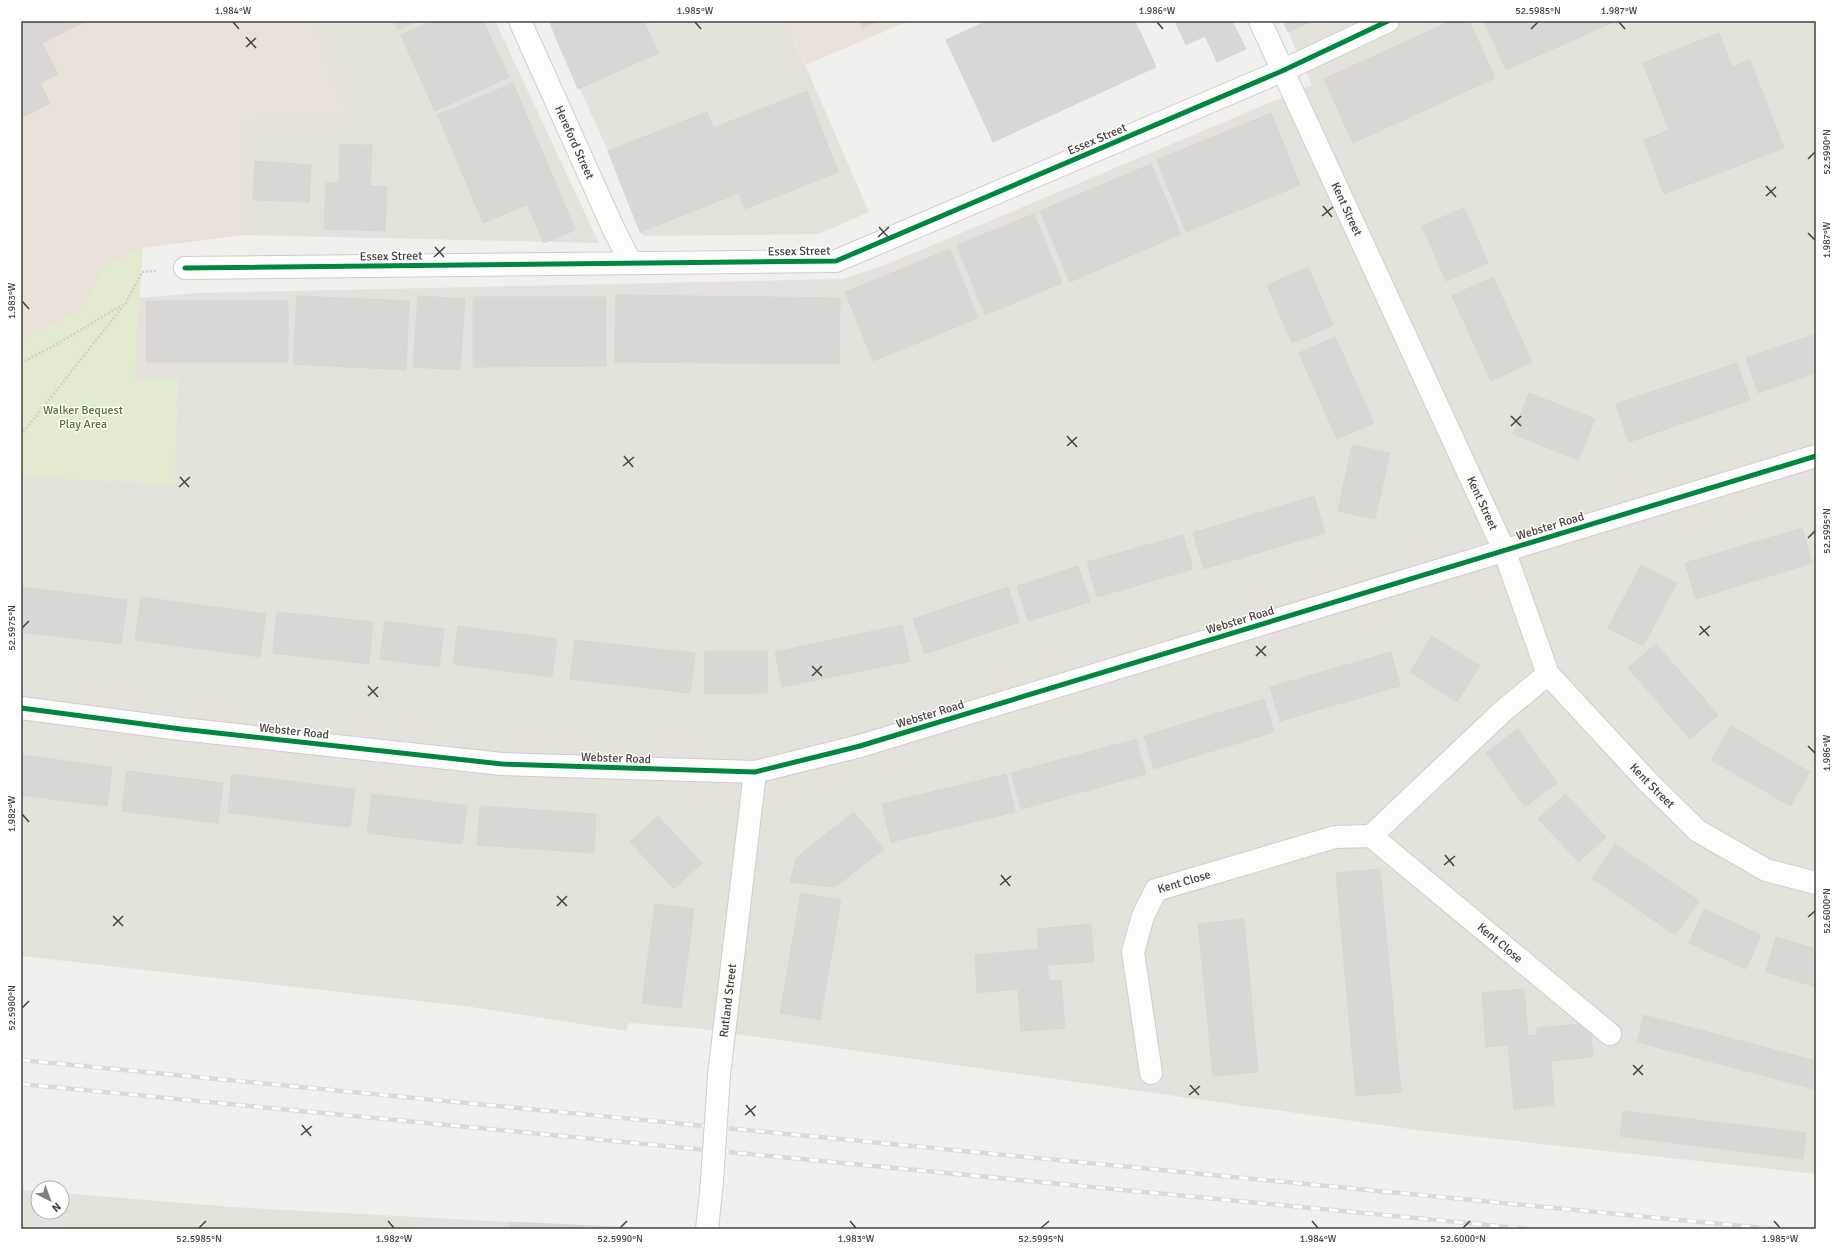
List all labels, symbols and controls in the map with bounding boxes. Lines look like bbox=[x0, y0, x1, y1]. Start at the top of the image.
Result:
text: 1.984°W bbox=[215, 5, 252, 17]
text: 1.985°W bbox=[677, 5, 714, 17]
text: 1.986°W bbox=[1139, 5, 1176, 17]
text: 52.5985°N bbox=[1515, 5, 1561, 17]
text: 1.987°W bbox=[1601, 5, 1638, 17]
street label: Hereford Street bbox=[551, 103, 597, 182]
street label: Essex Street bbox=[1065, 120, 1129, 159]
text: 52.5990°N bbox=[1821, 129, 1833, 175]
street label: Kent Street bbox=[1327, 180, 1365, 239]
text: 1.987°W bbox=[1821, 221, 1833, 258]
street label: Essex Street bbox=[768, 243, 831, 260]
street label: Essex Street bbox=[360, 248, 423, 265]
text: 1.983°W bbox=[6, 282, 18, 319]
park label: Walker Bequest Play Area bbox=[43, 403, 123, 432]
street label: Kent Street bbox=[1463, 474, 1501, 533]
text: 52.5995°N bbox=[1821, 508, 1833, 554]
street label: Webster Road bbox=[1514, 509, 1586, 544]
street label: Webster Road bbox=[1204, 603, 1276, 638]
text: 52.5975°N bbox=[6, 605, 18, 651]
street label: Webster Road bbox=[894, 697, 966, 732]
street label: Webster Road bbox=[258, 720, 330, 743]
text: 1.986°W bbox=[1821, 734, 1833, 771]
street label: Webster Road bbox=[581, 750, 651, 767]
street label: Kent Street bbox=[1626, 760, 1678, 812]
text: 1.982°W bbox=[6, 795, 18, 832]
street label: Kent Close bbox=[1156, 867, 1212, 897]
text: 52.6000°N bbox=[1821, 888, 1833, 934]
street label: Kent Close bbox=[1474, 920, 1525, 966]
street label: Rutland Street bbox=[717, 963, 740, 1038]
text: 52.5980°N bbox=[6, 985, 18, 1031]
north arrow bbox=[30, 1180, 70, 1220]
text: N bbox=[49, 1200, 64, 1214]
text: 52.5985°N bbox=[176, 1233, 222, 1245]
text: 1.982°W bbox=[376, 1233, 413, 1245]
text: 52.5990°N bbox=[597, 1233, 643, 1245]
text: 1.983°W bbox=[838, 1233, 875, 1245]
text: 52.5995°N bbox=[1018, 1233, 1064, 1245]
text: 1.984°W bbox=[1300, 1233, 1337, 1245]
text: 52.6000°N bbox=[1440, 1233, 1486, 1245]
text: 1.985°W bbox=[1762, 1233, 1799, 1245]

